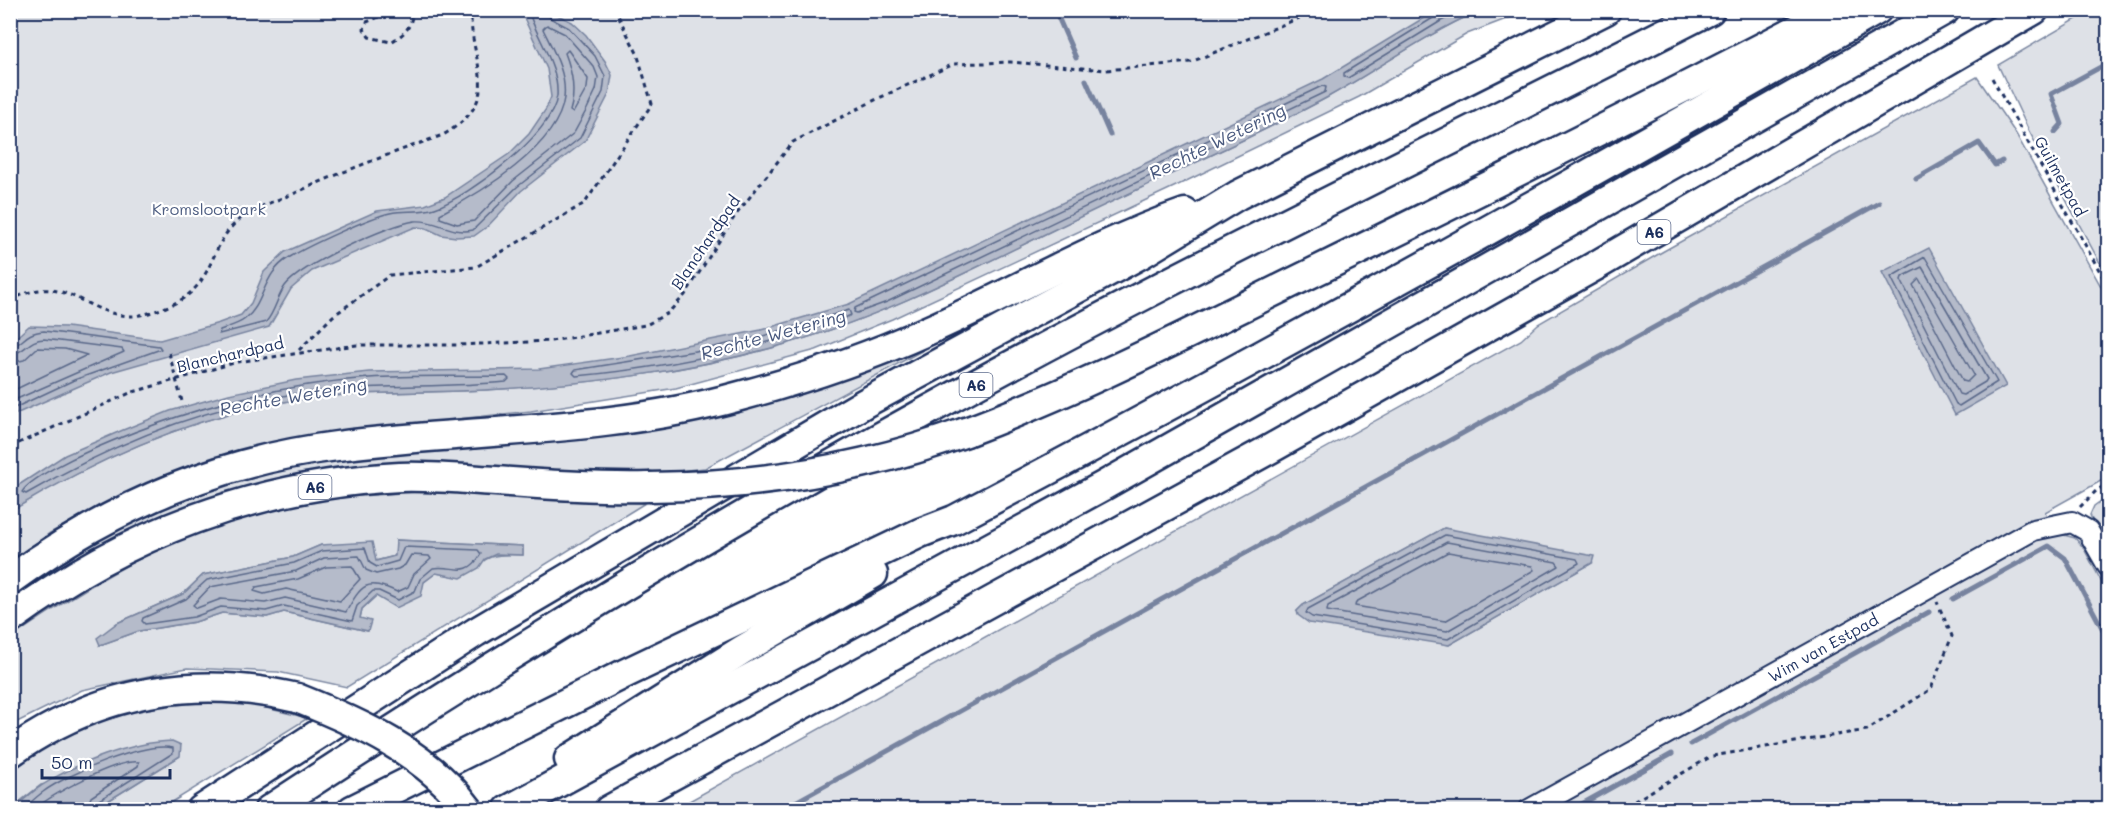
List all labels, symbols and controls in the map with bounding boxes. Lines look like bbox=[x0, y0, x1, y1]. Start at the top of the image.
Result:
water label: Rechte Wetering bbox=[1145, 98, 1289, 184]
street label: Guilmetpad bbox=[2030, 132, 2092, 220]
street label: Blanchardpad bbox=[666, 191, 744, 293]
park label: Kromslootpark bbox=[152, 198, 266, 219]
road number: A6 bbox=[1638, 220, 1670, 244]
water label: Rechte Wetering bbox=[698, 303, 848, 365]
street label: Blanchardpad bbox=[174, 331, 286, 377]
water label: Rechte Wetering bbox=[217, 371, 369, 421]
road number: A6 bbox=[960, 373, 992, 397]
road number: A6 bbox=[298, 475, 332, 499]
street label: Wim van Estpad bbox=[1764, 608, 1882, 686]
scale bar bbox=[42, 742, 170, 780]
text: 50 m bbox=[51, 750, 93, 774]

